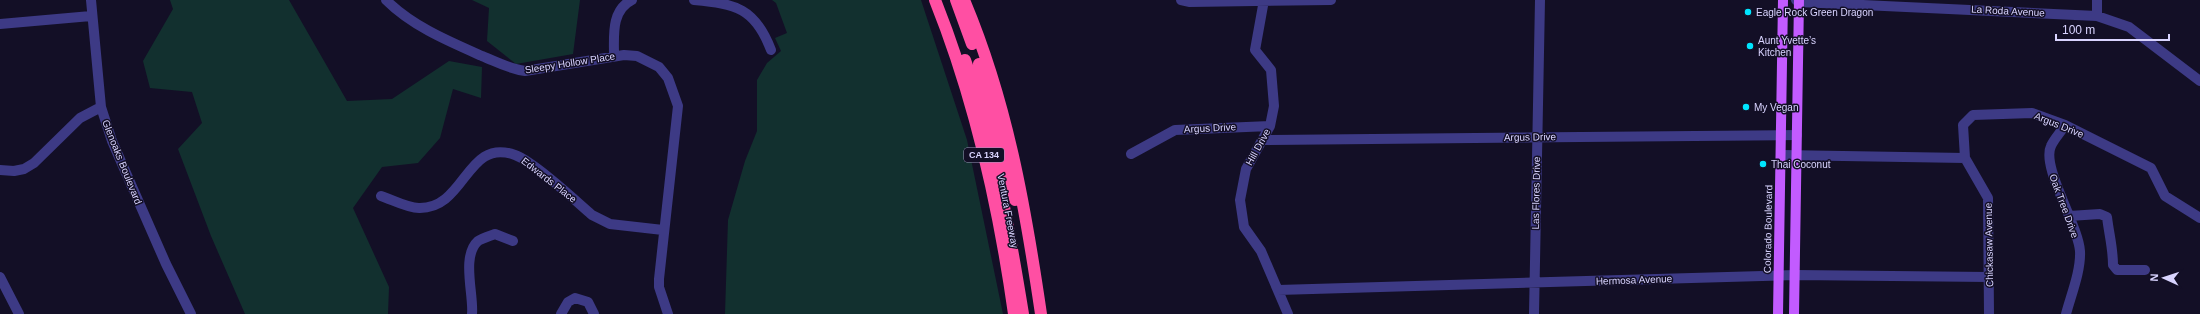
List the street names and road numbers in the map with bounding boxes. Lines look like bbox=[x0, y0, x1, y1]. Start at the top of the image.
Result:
street label: La Roda Avenue bbox=[1971, 4, 2046, 18]
street label: Sleepy Hollow Place bbox=[524, 50, 616, 76]
street label: Argus Drive bbox=[2033, 110, 2086, 140]
street label: Glenoaks Boulevard bbox=[100, 118, 144, 206]
street label: Argus Drive bbox=[1184, 121, 1237, 135]
street label: Hill Drive bbox=[1243, 126, 1273, 167]
street label: Argus Drive bbox=[1504, 131, 1557, 143]
road number: CA 134 bbox=[964, 148, 1004, 162]
street label: Edwards Place bbox=[519, 155, 579, 205]
street label: Las Flores Drive bbox=[1530, 156, 1542, 229]
street label: Ventura Freeway bbox=[995, 173, 1021, 249]
street label: Oak Tree Drive bbox=[2047, 173, 2081, 240]
street label: Colorado Boulevard bbox=[1762, 185, 1774, 273]
street label: Chickasaw Avenue bbox=[1983, 202, 1995, 287]
street label: Hermosa Avenue bbox=[1596, 273, 1673, 287]

